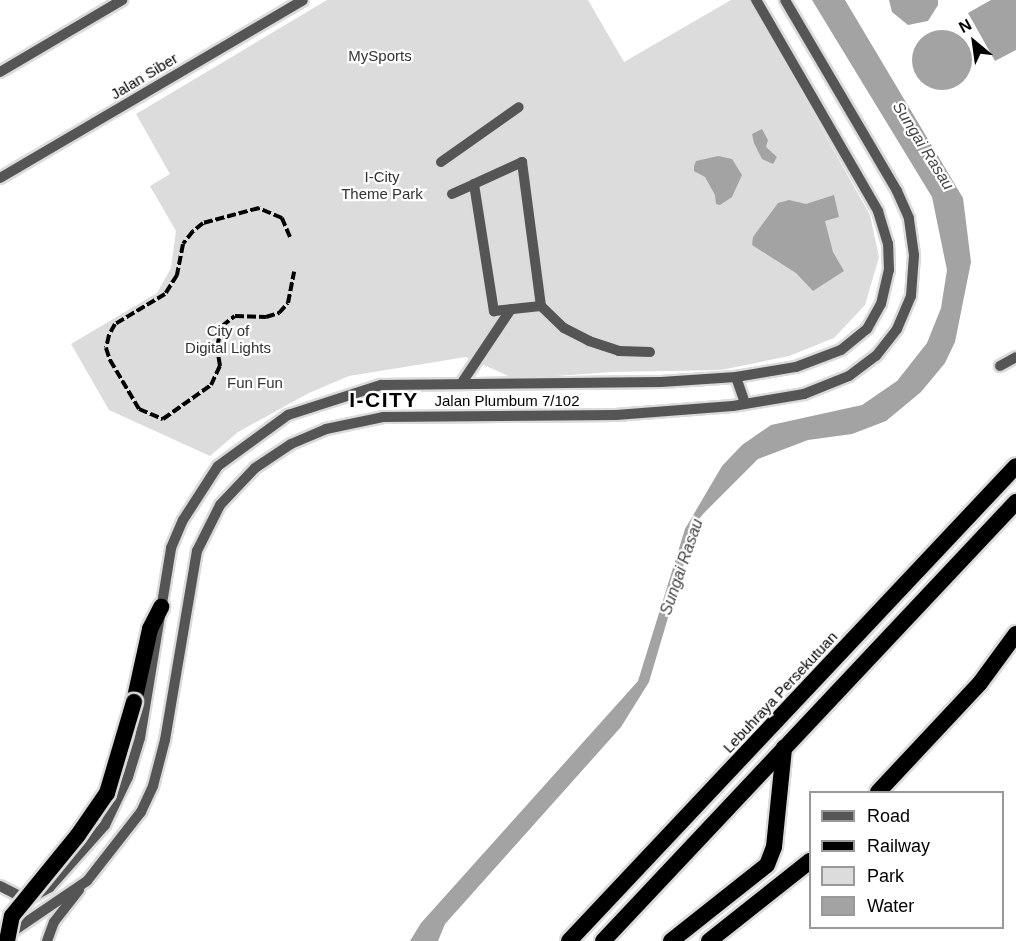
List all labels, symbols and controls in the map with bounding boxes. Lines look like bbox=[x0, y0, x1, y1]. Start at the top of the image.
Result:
north arrow bbox=[944, 12, 1004, 72]
text: N bbox=[956, 16, 974, 36]
park label: MySports bbox=[348, 47, 412, 65]
street label: Jalan Siber bbox=[107, 49, 181, 103]
water label: Sungai Rasau bbox=[888, 98, 958, 194]
park label: I-City Theme Park bbox=[341, 167, 423, 202]
park label: City of Digital Lights bbox=[185, 321, 271, 356]
park label: Fun Fun bbox=[227, 374, 283, 392]
district label: I-CITY bbox=[349, 387, 419, 413]
street label: Jalan Plumbum 7/102 bbox=[434, 392, 580, 410]
water label: Sungai Rasau bbox=[657, 516, 707, 618]
street label: Lebuhraya Persekutuan bbox=[719, 628, 841, 756]
legend bbox=[809, 791, 1004, 929]
text: Road bbox=[867, 806, 910, 826]
text: Railway bbox=[867, 836, 930, 856]
text: Park bbox=[867, 866, 904, 886]
text: Water bbox=[867, 896, 914, 916]

